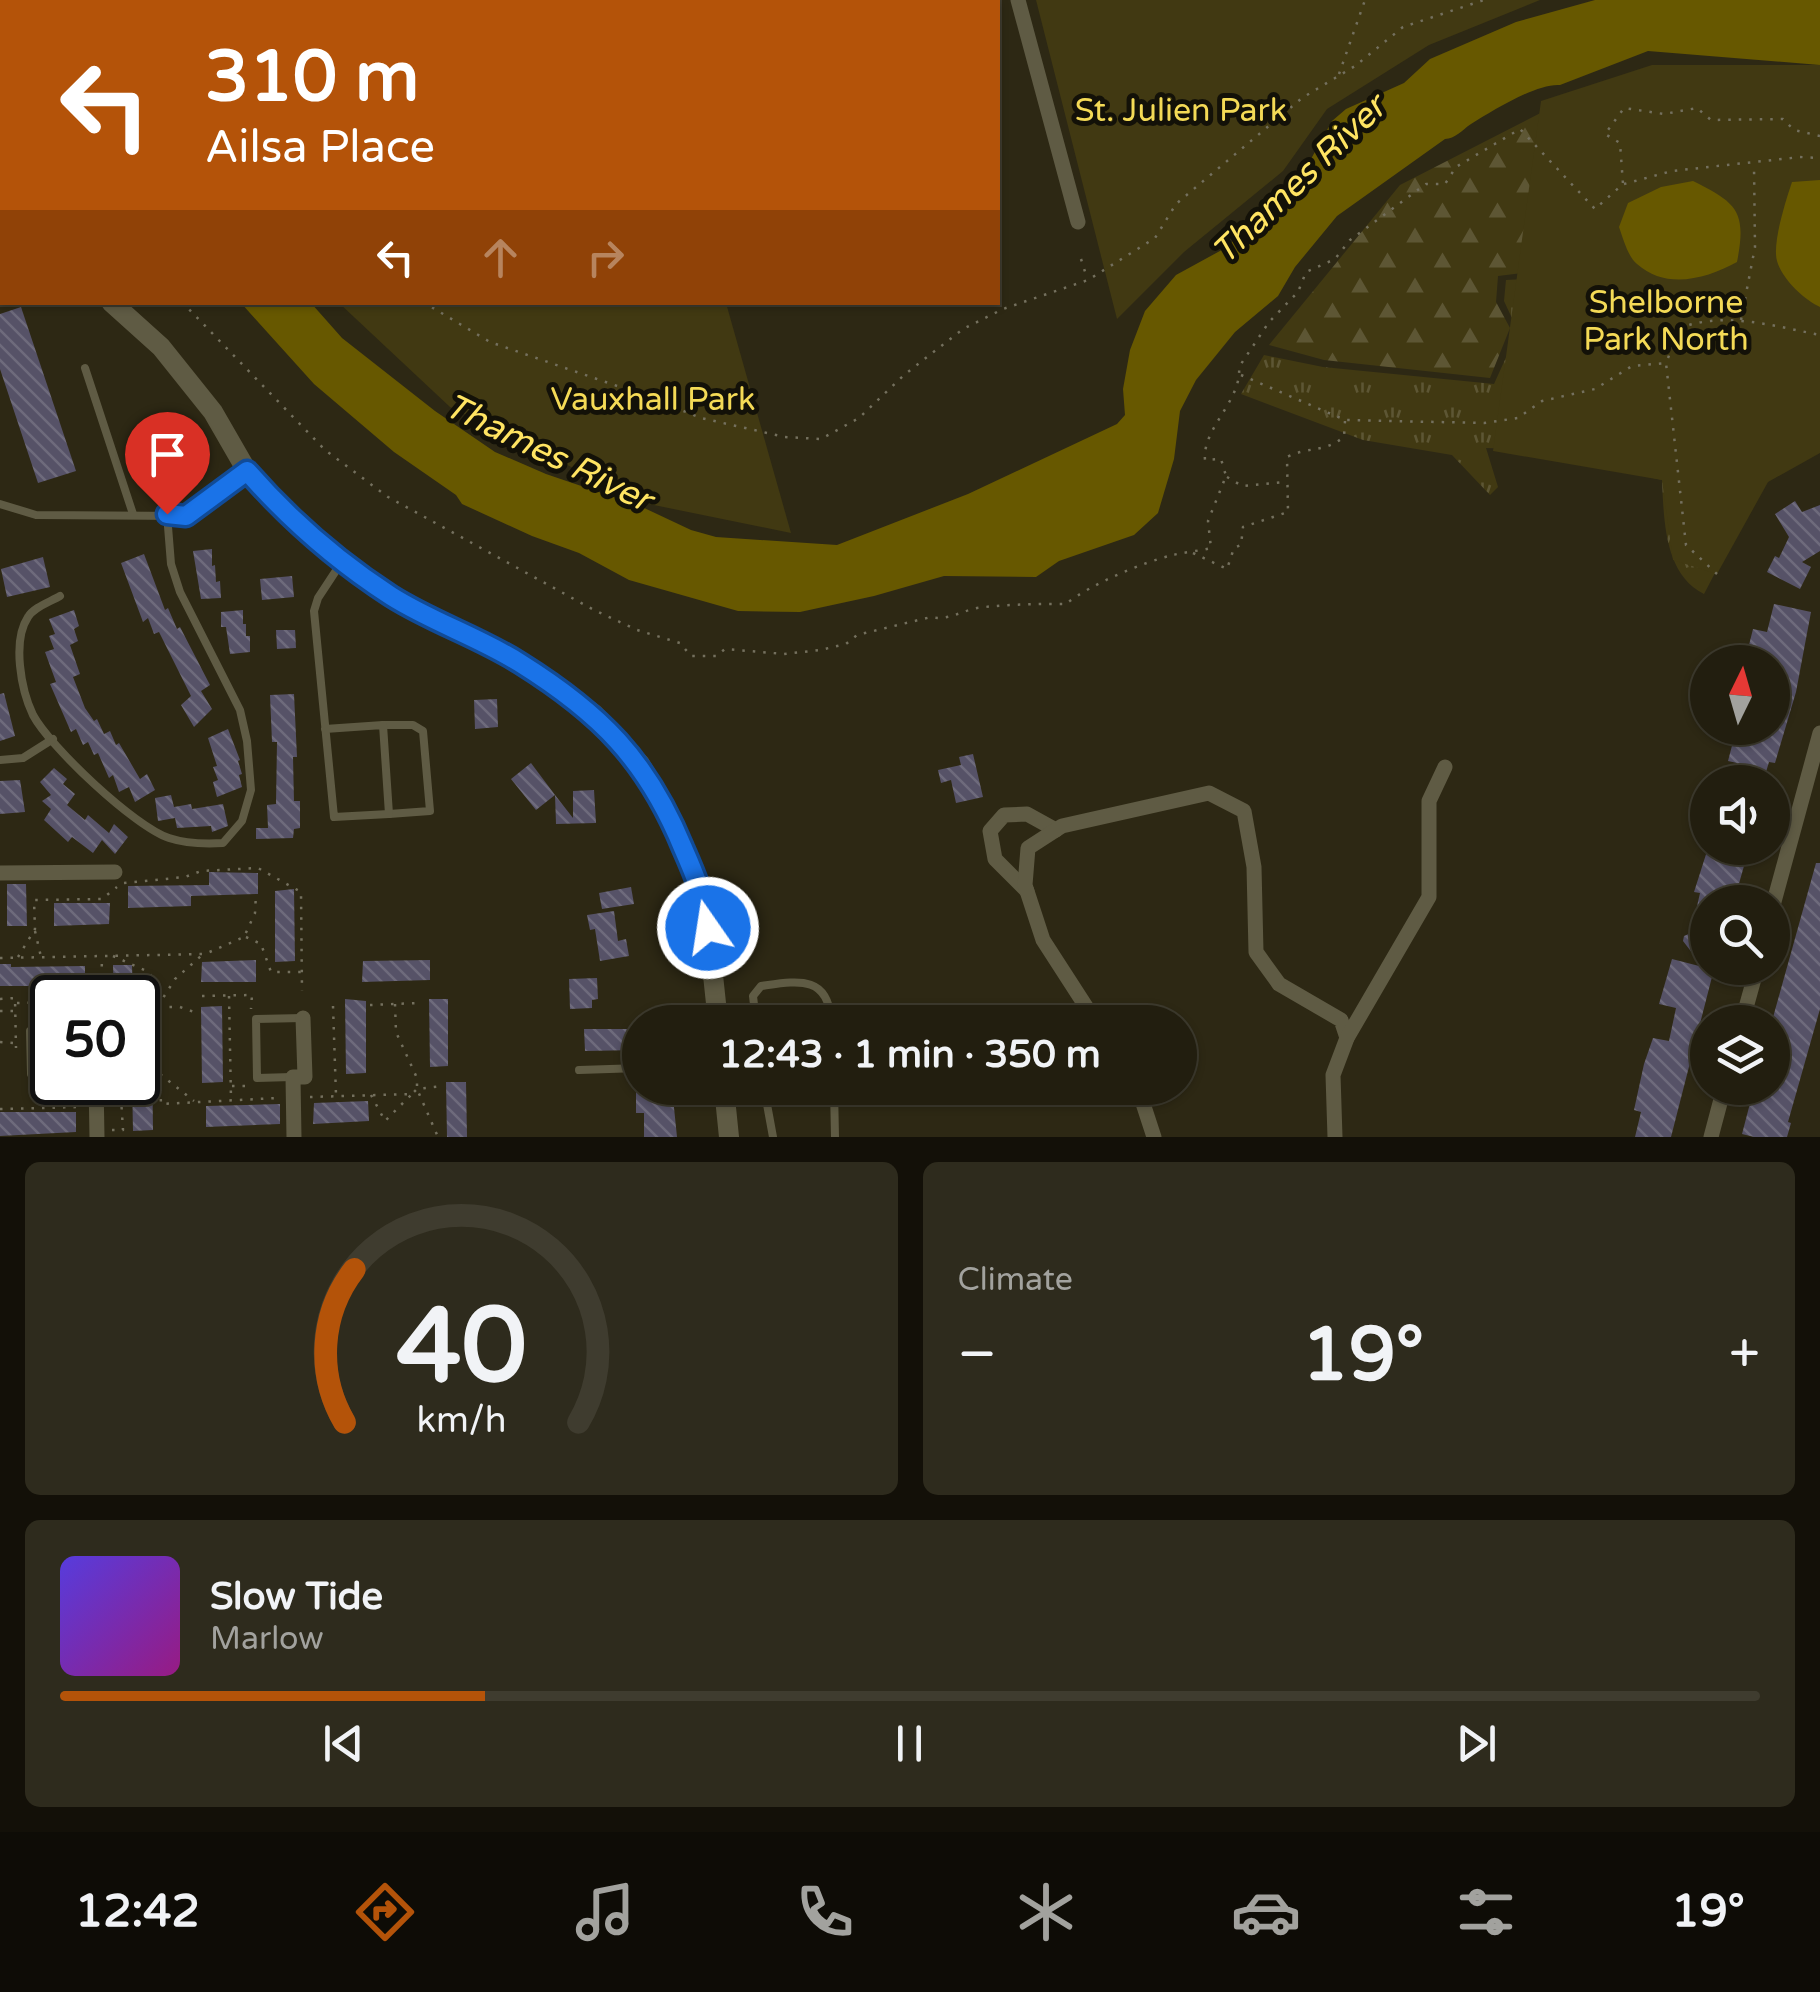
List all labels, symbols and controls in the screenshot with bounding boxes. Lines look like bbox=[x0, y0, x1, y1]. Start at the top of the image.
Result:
text: 310 m bbox=[205, 36, 419, 120]
icon: left bbox=[40, 40, 170, 170]
water label: Thames River bbox=[1203, 84, 1398, 273]
park label: St. Julien Park bbox=[1075, 92, 1287, 130]
text: Ailsa Place bbox=[205, 121, 435, 175]
icon: left bbox=[368, 230, 423, 285]
icon: ahead bbox=[473, 230, 528, 285]
icon: right bbox=[578, 230, 633, 285]
park label: Shelborne Park North bbox=[1583, 284, 1749, 359]
park label: Vauxhall Park bbox=[551, 381, 755, 419]
water label: Thames River bbox=[438, 385, 662, 523]
pin bbox=[125, 412, 210, 515]
icon: arrive bbox=[140, 427, 195, 482]
north arrow bbox=[1690, 645, 1790, 745]
map controls bbox=[1690, 645, 1790, 1105]
button: sound bbox=[1690, 765, 1790, 865]
position arrow bbox=[656, 876, 760, 980]
button: search bbox=[1690, 885, 1790, 985]
speed limit sign: 50 bbox=[30, 975, 160, 1105]
button: layers bbox=[1690, 1005, 1790, 1105]
text: 12:43 · 1 min · 350 m bbox=[718, 1032, 1101, 1078]
text: Climate bbox=[958, 1261, 1073, 1299]
text: 40 bbox=[396, 1285, 527, 1410]
text: 19° bbox=[1302, 1310, 1424, 1400]
text: − bbox=[958, 1322, 997, 1388]
text: + bbox=[1729, 1322, 1760, 1388]
text: km/h bbox=[416, 1399, 506, 1442]
text: Slow Tide bbox=[210, 1574, 383, 1620]
text: Marlow bbox=[210, 1620, 324, 1658]
icon: previous bbox=[316, 1716, 371, 1771]
icon: pause bbox=[882, 1716, 937, 1771]
icon: next bbox=[1449, 1716, 1504, 1771]
icon: directions bbox=[350, 1877, 420, 1947]
icon: music bbox=[570, 1877, 640, 1947]
icon: phone bbox=[790, 1877, 860, 1947]
icon: climate bbox=[1011, 1877, 1081, 1947]
icon: car bbox=[1231, 1877, 1301, 1947]
icon: filters bbox=[1451, 1877, 1521, 1947]
text: 12:42 bbox=[75, 1885, 200, 1939]
text: 19° bbox=[1671, 1885, 1745, 1939]

